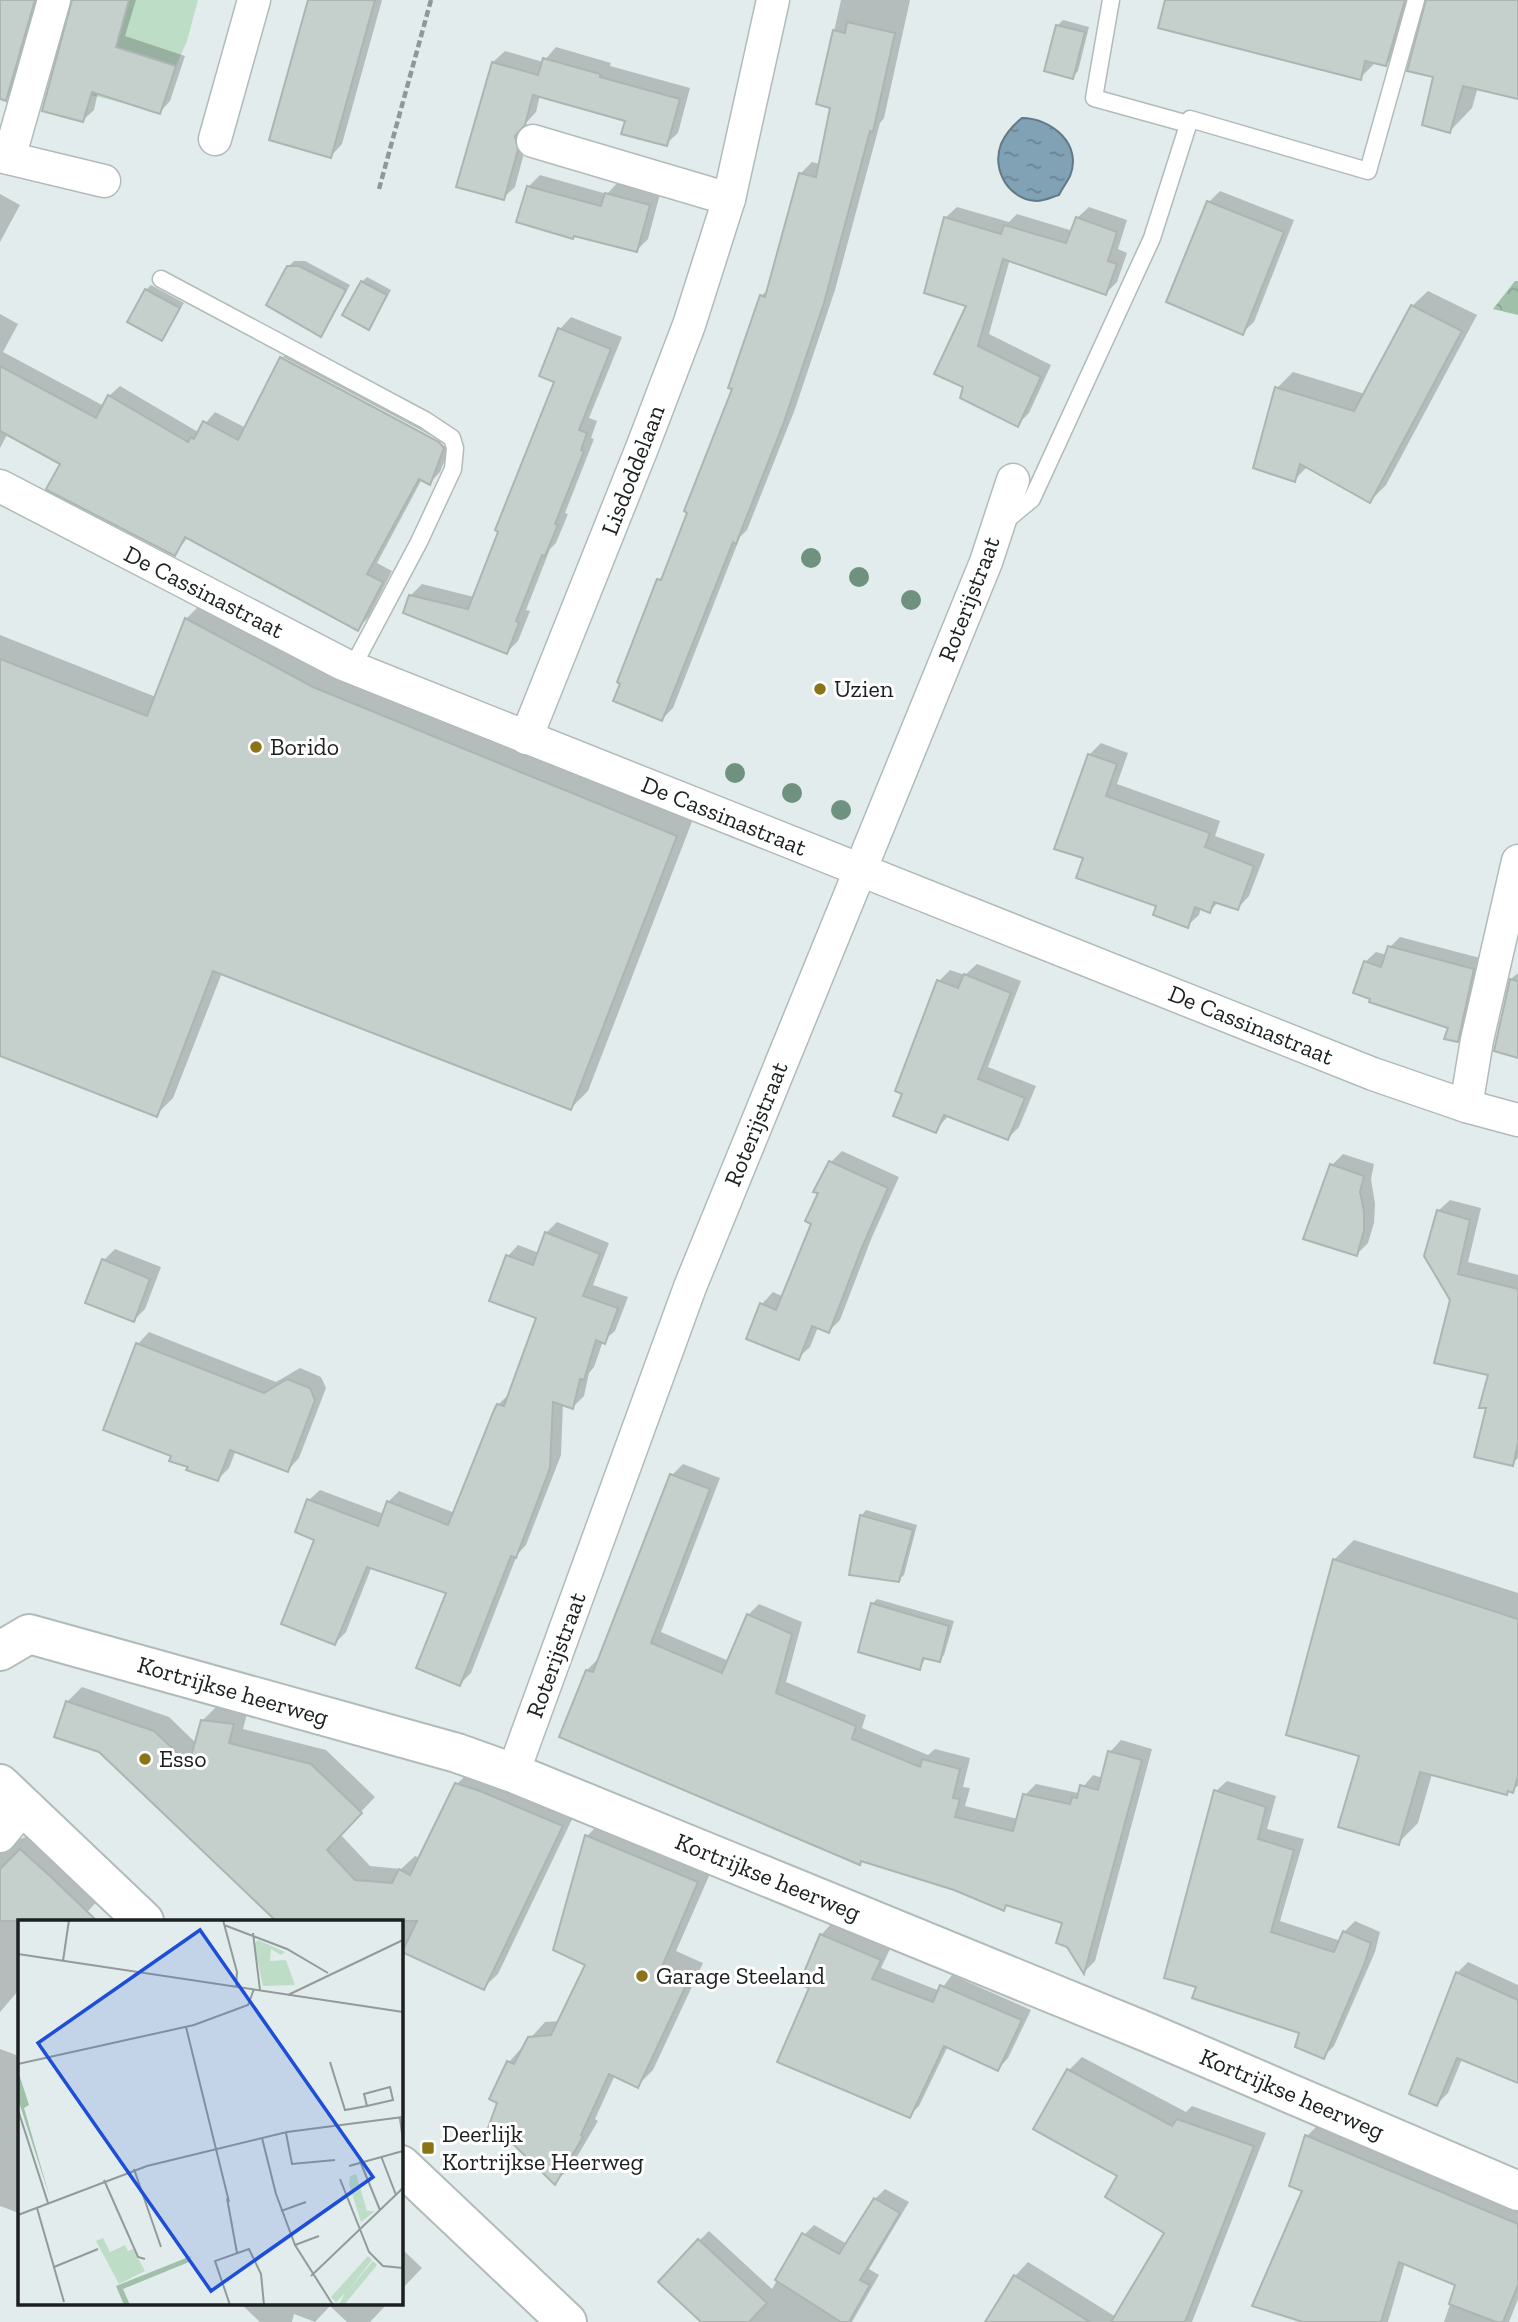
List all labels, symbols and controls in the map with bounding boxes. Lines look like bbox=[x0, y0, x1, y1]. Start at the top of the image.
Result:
street label: Lisdoddelaan bbox=[594, 401, 671, 539]
street label: Roterijstraat bbox=[931, 532, 1006, 665]
street label: De Cassinastraat bbox=[119, 539, 289, 644]
place label: Uzien bbox=[834, 674, 894, 703]
marker: Uzien bbox=[812, 681, 828, 697]
place label: Borido bbox=[270, 732, 339, 761]
marker: Borido bbox=[248, 739, 264, 755]
street label: De Cassinastraat bbox=[637, 769, 811, 862]
street label: De Cassinastraat bbox=[1164, 978, 1338, 1071]
street label: Roterijstraat bbox=[717, 1057, 794, 1190]
street label: Roterijstraat bbox=[519, 1588, 592, 1722]
street label: Kortrijkse heerweg bbox=[134, 1649, 332, 1732]
place label: Esso bbox=[159, 1744, 206, 1773]
marker: Esso bbox=[137, 1751, 153, 1767]
street label: Kortrijkse heerweg bbox=[671, 1826, 865, 1927]
inset map bbox=[18, 1920, 402, 2304]
place label: Garage Steeland bbox=[656, 1961, 825, 1990]
marker: Garage Steeland bbox=[634, 1968, 650, 1984]
street label: Kortrijkse heerweg bbox=[1196, 2042, 1389, 2145]
place label: Deerlijk Kortrijkse Heerweg bbox=[442, 2119, 644, 2176]
marker: Deerlijk Kortrijkse Heerweg bbox=[420, 2140, 436, 2156]

